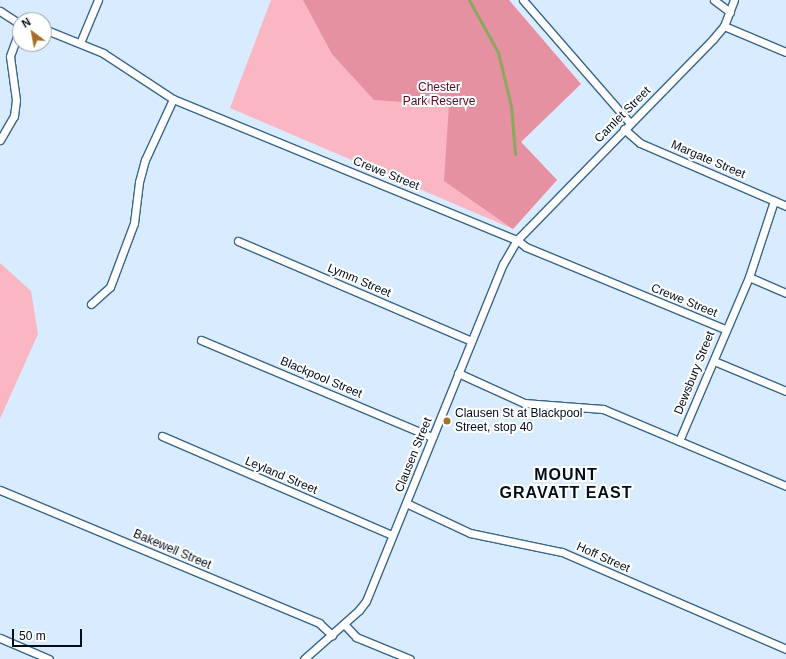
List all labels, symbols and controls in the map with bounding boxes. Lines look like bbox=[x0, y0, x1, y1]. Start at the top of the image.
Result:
north arrow bbox=[12, 12, 52, 52]
text: N bbox=[20, 15, 33, 30]
park label: Chester Park Reserve bbox=[403, 81, 475, 109]
street label: Camlet Street bbox=[592, 84, 654, 146]
street label: Margate Street bbox=[669, 138, 747, 182]
street label: Crewe Street bbox=[351, 154, 421, 194]
street label: Lymm Street bbox=[325, 261, 393, 301]
street label: Crewe Street bbox=[649, 281, 719, 321]
street label: Dewsbury Street bbox=[672, 329, 718, 417]
street label: Blackpool Street bbox=[278, 354, 364, 402]
place label: Clausen St at Blackpool Street, stop 40 bbox=[455, 407, 582, 435]
street label: Clausen Street bbox=[392, 416, 436, 494]
marker: Clausen St at Blackpool Street, stop 40 bbox=[442, 416, 452, 426]
street label: Leyland Street bbox=[243, 454, 319, 498]
district label: MOUNT GRAVATT EAST bbox=[500, 465, 632, 503]
street label: Bakewell Street bbox=[131, 527, 213, 573]
street label: Hoff Street bbox=[574, 540, 632, 576]
scale bar bbox=[14, 621, 84, 647]
text: 50 m bbox=[19, 629, 46, 643]

